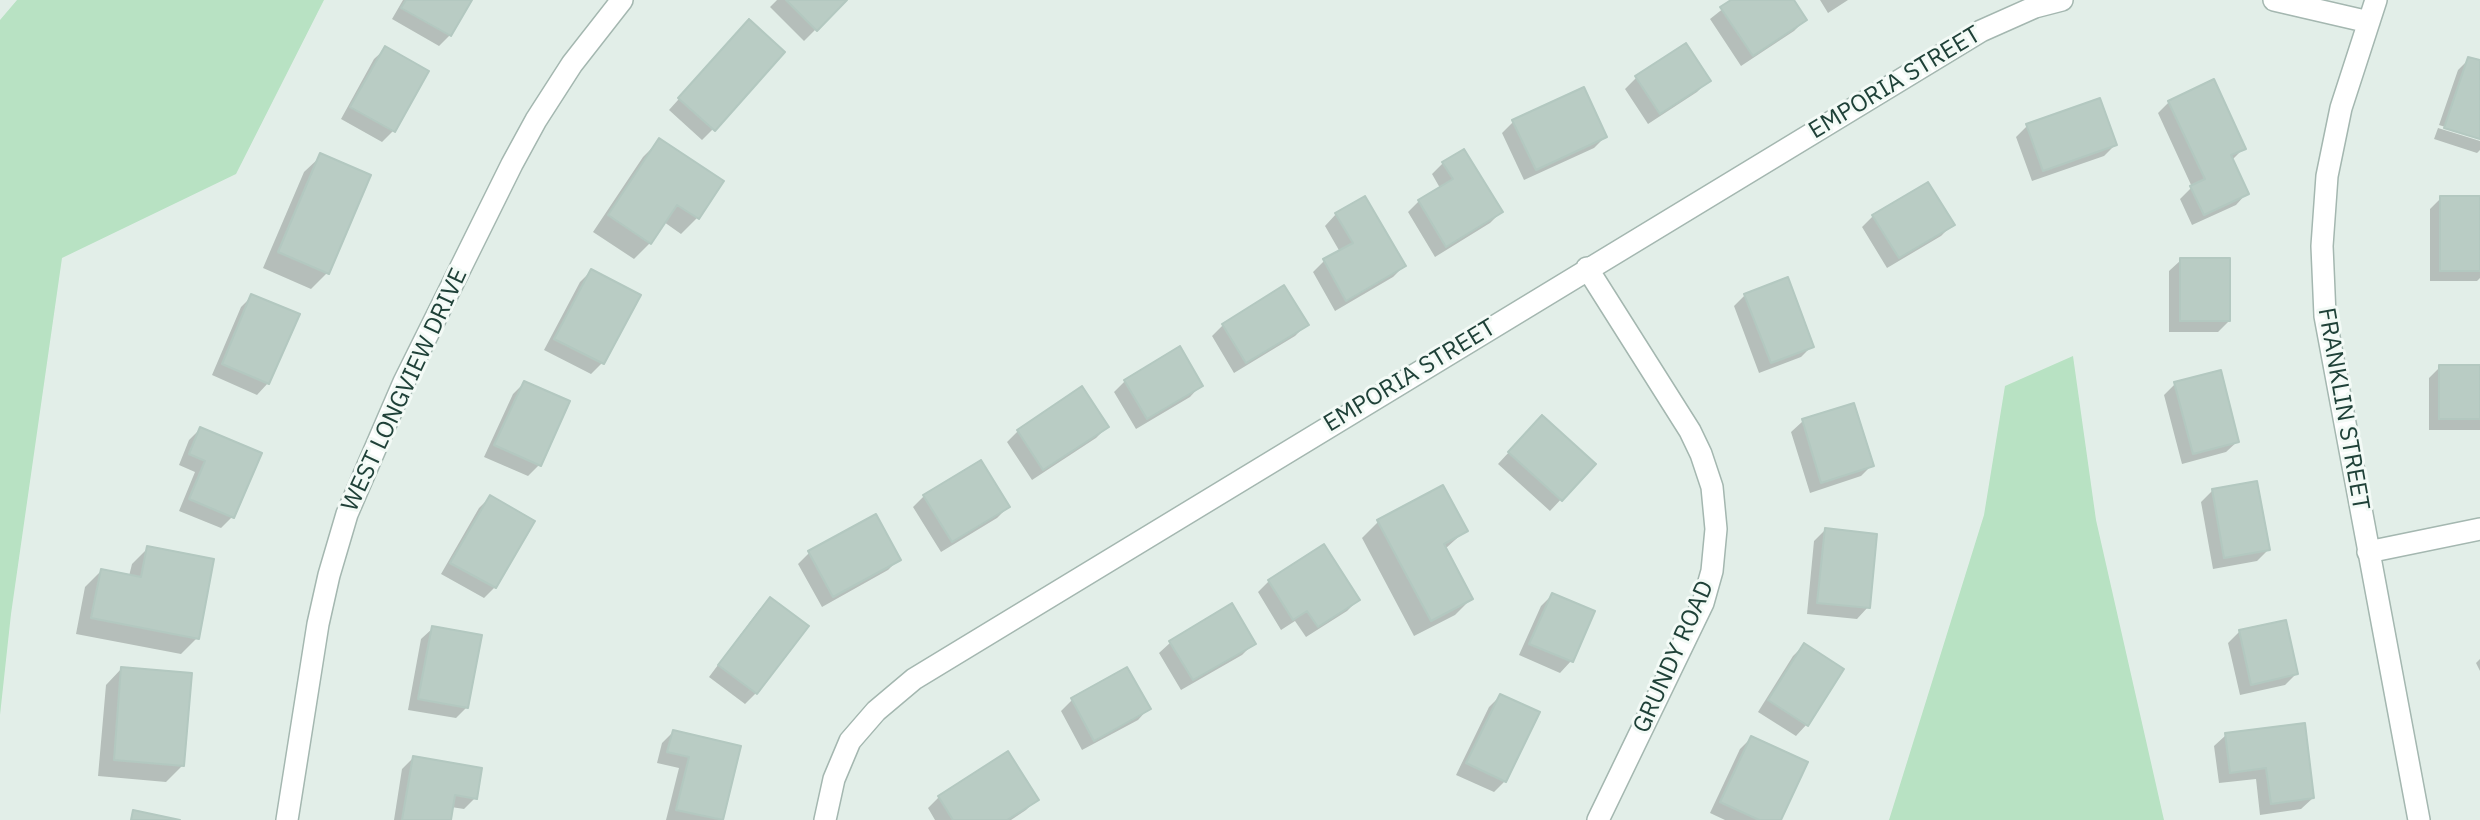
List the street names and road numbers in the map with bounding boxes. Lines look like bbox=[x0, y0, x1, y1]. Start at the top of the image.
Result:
street label: EMPORIA STREET bbox=[1804, 20, 1986, 146]
street label: WEST LONGVIEW DRIVE bbox=[336, 264, 474, 516]
street label: FRANKLIN STREET bbox=[2311, 306, 2375, 512]
street label: EMPORIA STREET bbox=[1319, 313, 1501, 439]
street label: GRUNDY ROAD bbox=[1628, 576, 1720, 738]

